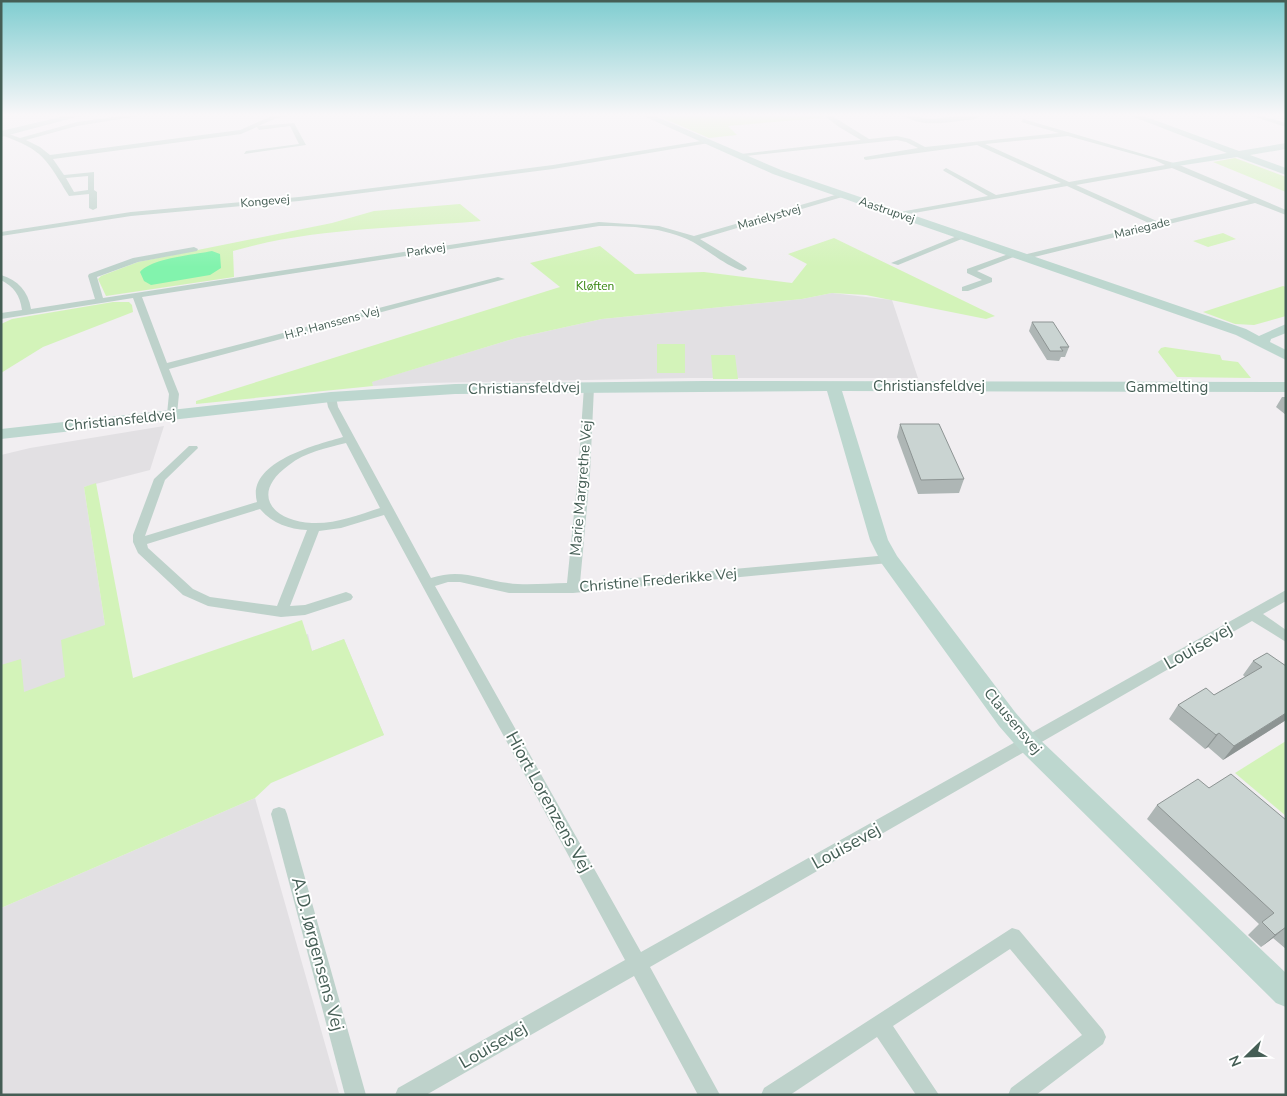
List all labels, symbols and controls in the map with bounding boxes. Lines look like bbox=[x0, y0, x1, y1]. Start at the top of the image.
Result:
street label: Kongevej bbox=[240, 191, 291, 211]
street label: Aastrupvej bbox=[857, 193, 917, 227]
street label: Marielystvej bbox=[736, 200, 803, 234]
street label: Mariegade bbox=[1112, 213, 1172, 243]
street label: Parkvej bbox=[405, 239, 447, 261]
park label: Kløften bbox=[576, 278, 614, 294]
street label: H.P. Hanssens Vej bbox=[283, 303, 381, 343]
street label: Christiansfeldvej bbox=[873, 376, 985, 396]
street label: Christiansfeldvej bbox=[468, 377, 580, 399]
street label: Gammelting bbox=[1126, 377, 1208, 397]
street label: Christiansfeldvej bbox=[63, 404, 177, 436]
street label: Marie Margrethe Vej bbox=[565, 419, 597, 557]
street label: Christine Frederikke Vej bbox=[578, 563, 738, 597]
street label: Louisevej bbox=[1160, 617, 1236, 675]
street label: Clausensvej bbox=[979, 684, 1047, 758]
street label: Hiort Lorenzens Vej bbox=[500, 727, 598, 877]
street label: Louisevej bbox=[807, 817, 885, 875]
street label: A.D. Jørgensens Vej bbox=[286, 874, 350, 1034]
street label: Louisevej bbox=[455, 1016, 531, 1074]
north arrow bbox=[1222, 1031, 1272, 1081]
text: N bbox=[1225, 1052, 1246, 1069]

